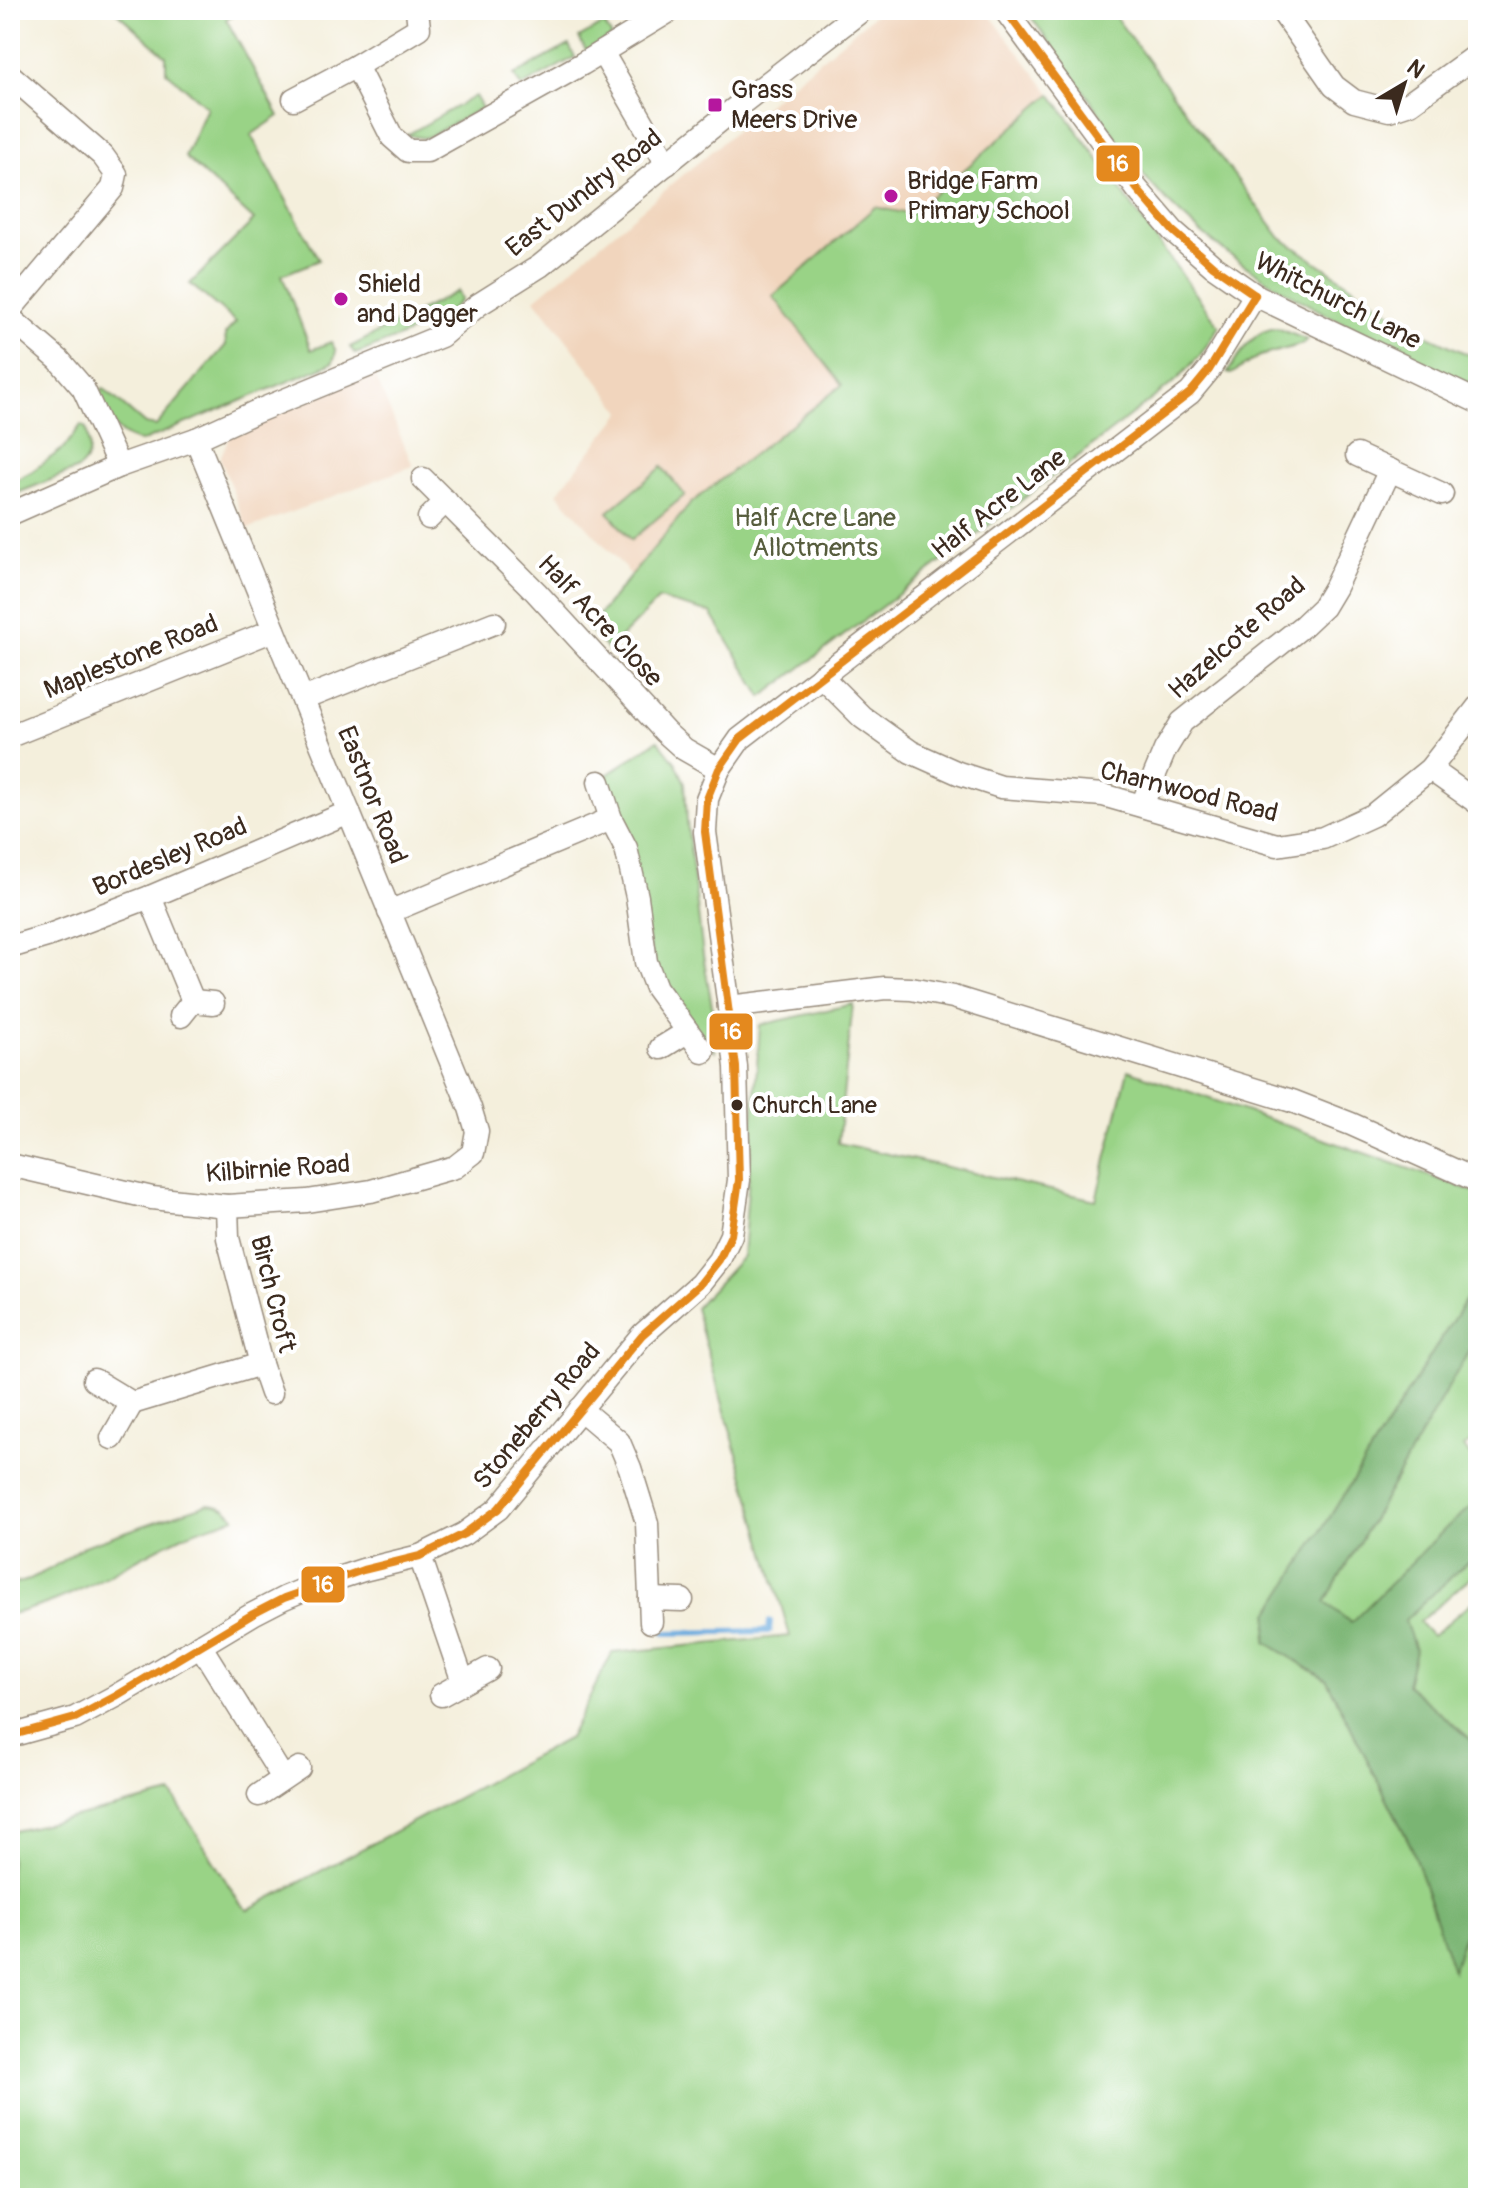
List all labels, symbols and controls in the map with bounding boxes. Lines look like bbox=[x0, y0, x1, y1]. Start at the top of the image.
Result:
north arrow bbox=[1364, 44, 1444, 124]
text: N bbox=[1401, 53, 1430, 85]
place label: Grass Meers Drive bbox=[731, 74, 858, 136]
marker: Grass Meers Drive bbox=[706, 96, 724, 114]
street label: East Dundry Road bbox=[499, 122, 669, 264]
line badge: 16 bbox=[1095, 144, 1141, 183]
text: 16 bbox=[1107, 150, 1129, 178]
place label: Bridge Farm Primary School bbox=[907, 165, 1070, 227]
marker: Bridge Farm Primary School bbox=[882, 187, 900, 205]
street label: Whitchurch Lane bbox=[1250, 245, 1427, 357]
place label: Shield and Dagger bbox=[357, 268, 479, 330]
marker: Shield and Dagger bbox=[332, 290, 350, 308]
street label: Half Acre Lane bbox=[925, 441, 1073, 566]
park label: Half Acre Lane Allotments bbox=[734, 502, 896, 564]
street label: Half Acre Close bbox=[531, 548, 669, 694]
street label: Hazelcote Road bbox=[1162, 570, 1312, 706]
street label: Maplestone Road bbox=[39, 608, 223, 706]
street label: Eastnor Road bbox=[330, 721, 414, 869]
street label: Charnwood Road bbox=[1097, 754, 1281, 830]
street label: Bordesley Road bbox=[88, 810, 252, 904]
line badge: 16 bbox=[708, 1012, 754, 1051]
text: 16 bbox=[720, 1018, 742, 1046]
place label: Church Lane bbox=[752, 1091, 877, 1120]
marker: Church Lane bbox=[729, 1097, 745, 1113]
street label: Kilbirnie Road bbox=[205, 1148, 351, 1190]
street label: Birch Croft bbox=[243, 1232, 303, 1356]
street label: Stoneberry Road bbox=[466, 1336, 608, 1496]
line badge: 16 bbox=[300, 1565, 346, 1604]
text: 16 bbox=[312, 1571, 334, 1599]

